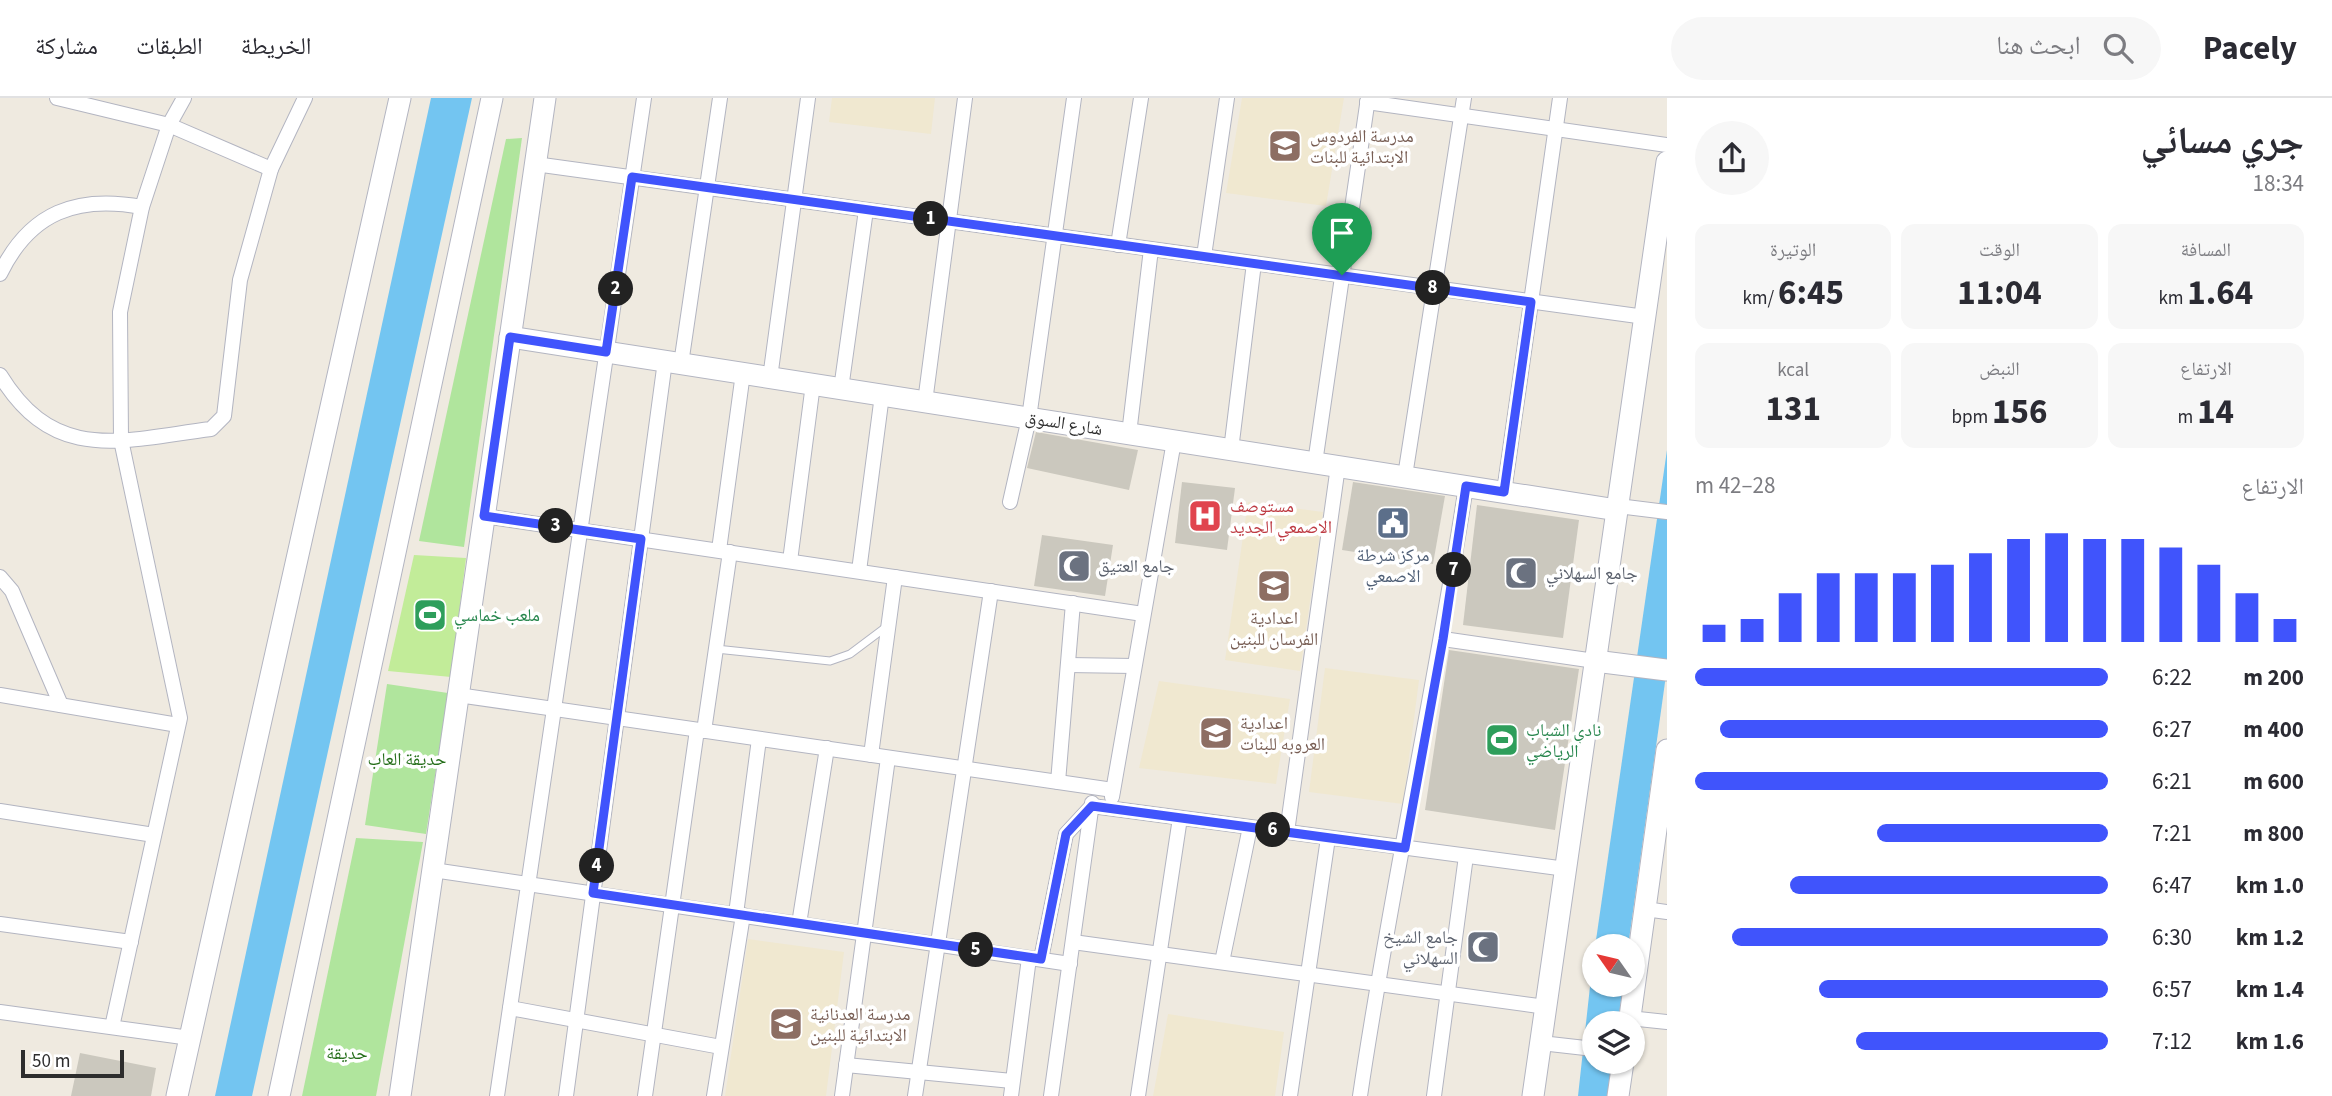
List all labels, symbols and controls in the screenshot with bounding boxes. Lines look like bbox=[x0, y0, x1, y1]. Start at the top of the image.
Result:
search box bbox=[1671, 17, 2161, 80]
text: Pacely bbox=[2203, 25, 2297, 72]
text: ابحث هنا bbox=[1996, 27, 2081, 64]
text: مشاركة bbox=[35, 29, 98, 64]
text: الطبقات bbox=[136, 29, 203, 64]
text: الخريطة bbox=[241, 29, 311, 64]
icon: search bbox=[2099, 29, 2137, 67]
text: جري مسائي bbox=[2140, 114, 2304, 168]
button: share bbox=[1695, 121, 1769, 195]
place label: مدرسة الفردوس الابتدائية للبنات bbox=[1310, 124, 1414, 170]
school or university icon: مدرسة الفردوس الابتدائية للبنات bbox=[1266, 127, 1304, 165]
text: 18:34 bbox=[2253, 167, 2304, 200]
pin: 1 bbox=[914, 202, 948, 236]
pin bbox=[1312, 203, 1372, 275]
text: 1 bbox=[925, 205, 936, 232]
icon: arrive bbox=[1323, 214, 1361, 252]
text: الوتيرة bbox=[1770, 237, 1816, 264]
text: الوقت bbox=[1979, 237, 2020, 264]
text: المسافة bbox=[2181, 237, 2231, 264]
text: 6:45 bbox=[1778, 268, 1844, 318]
text: 11:04 bbox=[1957, 268, 2042, 318]
text: 1.64 bbox=[2187, 268, 2253, 318]
pin: 8 bbox=[1416, 270, 1450, 306]
pin: 2 bbox=[598, 272, 634, 306]
text: 8 bbox=[1427, 274, 1438, 301]
text: 2 bbox=[610, 275, 621, 302]
text: /km bbox=[1742, 285, 1778, 312]
text: km bbox=[2158, 285, 2187, 312]
text: النبض bbox=[1979, 356, 2020, 383]
text: الارتفاع bbox=[2180, 356, 2232, 383]
text: kcal bbox=[1777, 357, 1809, 384]
text: 131 bbox=[1765, 384, 1821, 434]
text: 156 bbox=[1992, 387, 2048, 437]
text: 14 bbox=[2197, 387, 2234, 437]
text: bpm bbox=[1951, 404, 1992, 431]
text: m bbox=[2178, 404, 2197, 431]
street label: شارع السوق bbox=[1023, 405, 1104, 442]
text: 28–42 m bbox=[1695, 469, 1775, 502]
text: الارتفاع bbox=[2241, 470, 2304, 503]
place label: مستوصف الاصمعي الجديد bbox=[1230, 494, 1332, 542]
hospital icon: مستوصف الاصمعي الجديد bbox=[1186, 497, 1224, 535]
public building icon: مركز شرطة الاصمعي bbox=[1374, 504, 1412, 542]
pin: 3 bbox=[538, 508, 574, 544]
text: 3 bbox=[550, 512, 561, 539]
place label: مركز شرطة الاصمعي bbox=[1357, 543, 1429, 591]
mosque icon: جامع العتيق bbox=[1055, 547, 1093, 585]
pin: 7 bbox=[1436, 552, 1472, 588]
place label: جامع العتيق bbox=[1098, 554, 1174, 579]
mosque icon: جامع السهلاني bbox=[1502, 554, 1540, 592]
text: 7 bbox=[1448, 556, 1459, 583]
place label: جامع السهلاني bbox=[1546, 561, 1638, 588]
school or university icon: اعدادية الفرسان للبنين bbox=[1255, 567, 1293, 605]
sports icon: ملعب خماسي bbox=[411, 596, 449, 634]
place label: ملعب خماسي bbox=[454, 603, 540, 630]
place label: اعدادية الفرسان للبنين bbox=[1230, 606, 1318, 652]
text: 6:22 bbox=[2152, 661, 2192, 694]
text: 200 m bbox=[2243, 661, 2304, 694]
place label: اعدادية العروبه للبنات bbox=[1240, 711, 1325, 757]
text: 6:27 bbox=[2152, 713, 2192, 746]
text: 400 m bbox=[2243, 713, 2304, 746]
school or university icon: اعدادية العروبه للبنات bbox=[1197, 714, 1235, 752]
place label: نادي الشباب الرياضي bbox=[1526, 718, 1601, 766]
sports icon: نادي الشباب الرياضي bbox=[1483, 721, 1521, 759]
park label: حديقة العاب bbox=[368, 747, 446, 772]
text: 6:21 bbox=[2152, 765, 2192, 798]
text: 600 m bbox=[2243, 765, 2304, 798]
pin: 6 bbox=[1256, 812, 1290, 848]
text: 6 bbox=[1267, 816, 1278, 843]
text: 7:21 bbox=[2152, 817, 2192, 850]
text: 800 m bbox=[2243, 817, 2304, 850]
pin: 4 bbox=[580, 848, 614, 884]
text: 4 bbox=[591, 852, 602, 879]
text: 6:47 bbox=[2152, 869, 2192, 902]
text: 1.0 km bbox=[2236, 869, 2304, 902]
text: 6:30 bbox=[2152, 921, 2192, 954]
text: 1.2 km bbox=[2236, 921, 2304, 954]
place label: جامع الشيخ السهلاني bbox=[1383, 925, 1458, 973]
mosque icon: جامع الشيخ السهلاني bbox=[1464, 928, 1502, 966]
pin: 5 bbox=[958, 932, 993, 968]
north arrow bbox=[1582, 934, 1645, 998]
map controls bbox=[1582, 934, 1645, 1074]
text: 5 bbox=[970, 936, 981, 963]
text: 6:57 bbox=[2152, 973, 2192, 1006]
text: 1.4 km bbox=[2236, 973, 2304, 1006]
place label: مدرسة العدنانية الابتدائية للبنين bbox=[810, 1002, 910, 1048]
school or university icon: مدرسة العدنانية الابتدائية للبنين bbox=[767, 1005, 805, 1043]
button: layers bbox=[1582, 1011, 1645, 1074]
text: 7:12 bbox=[2152, 1025, 2192, 1058]
text: 1.6 km bbox=[2236, 1025, 2304, 1058]
park label: حديقة bbox=[326, 1041, 368, 1066]
scale bar bbox=[21, 1047, 124, 1079]
text: 50 m bbox=[32, 1048, 70, 1075]

